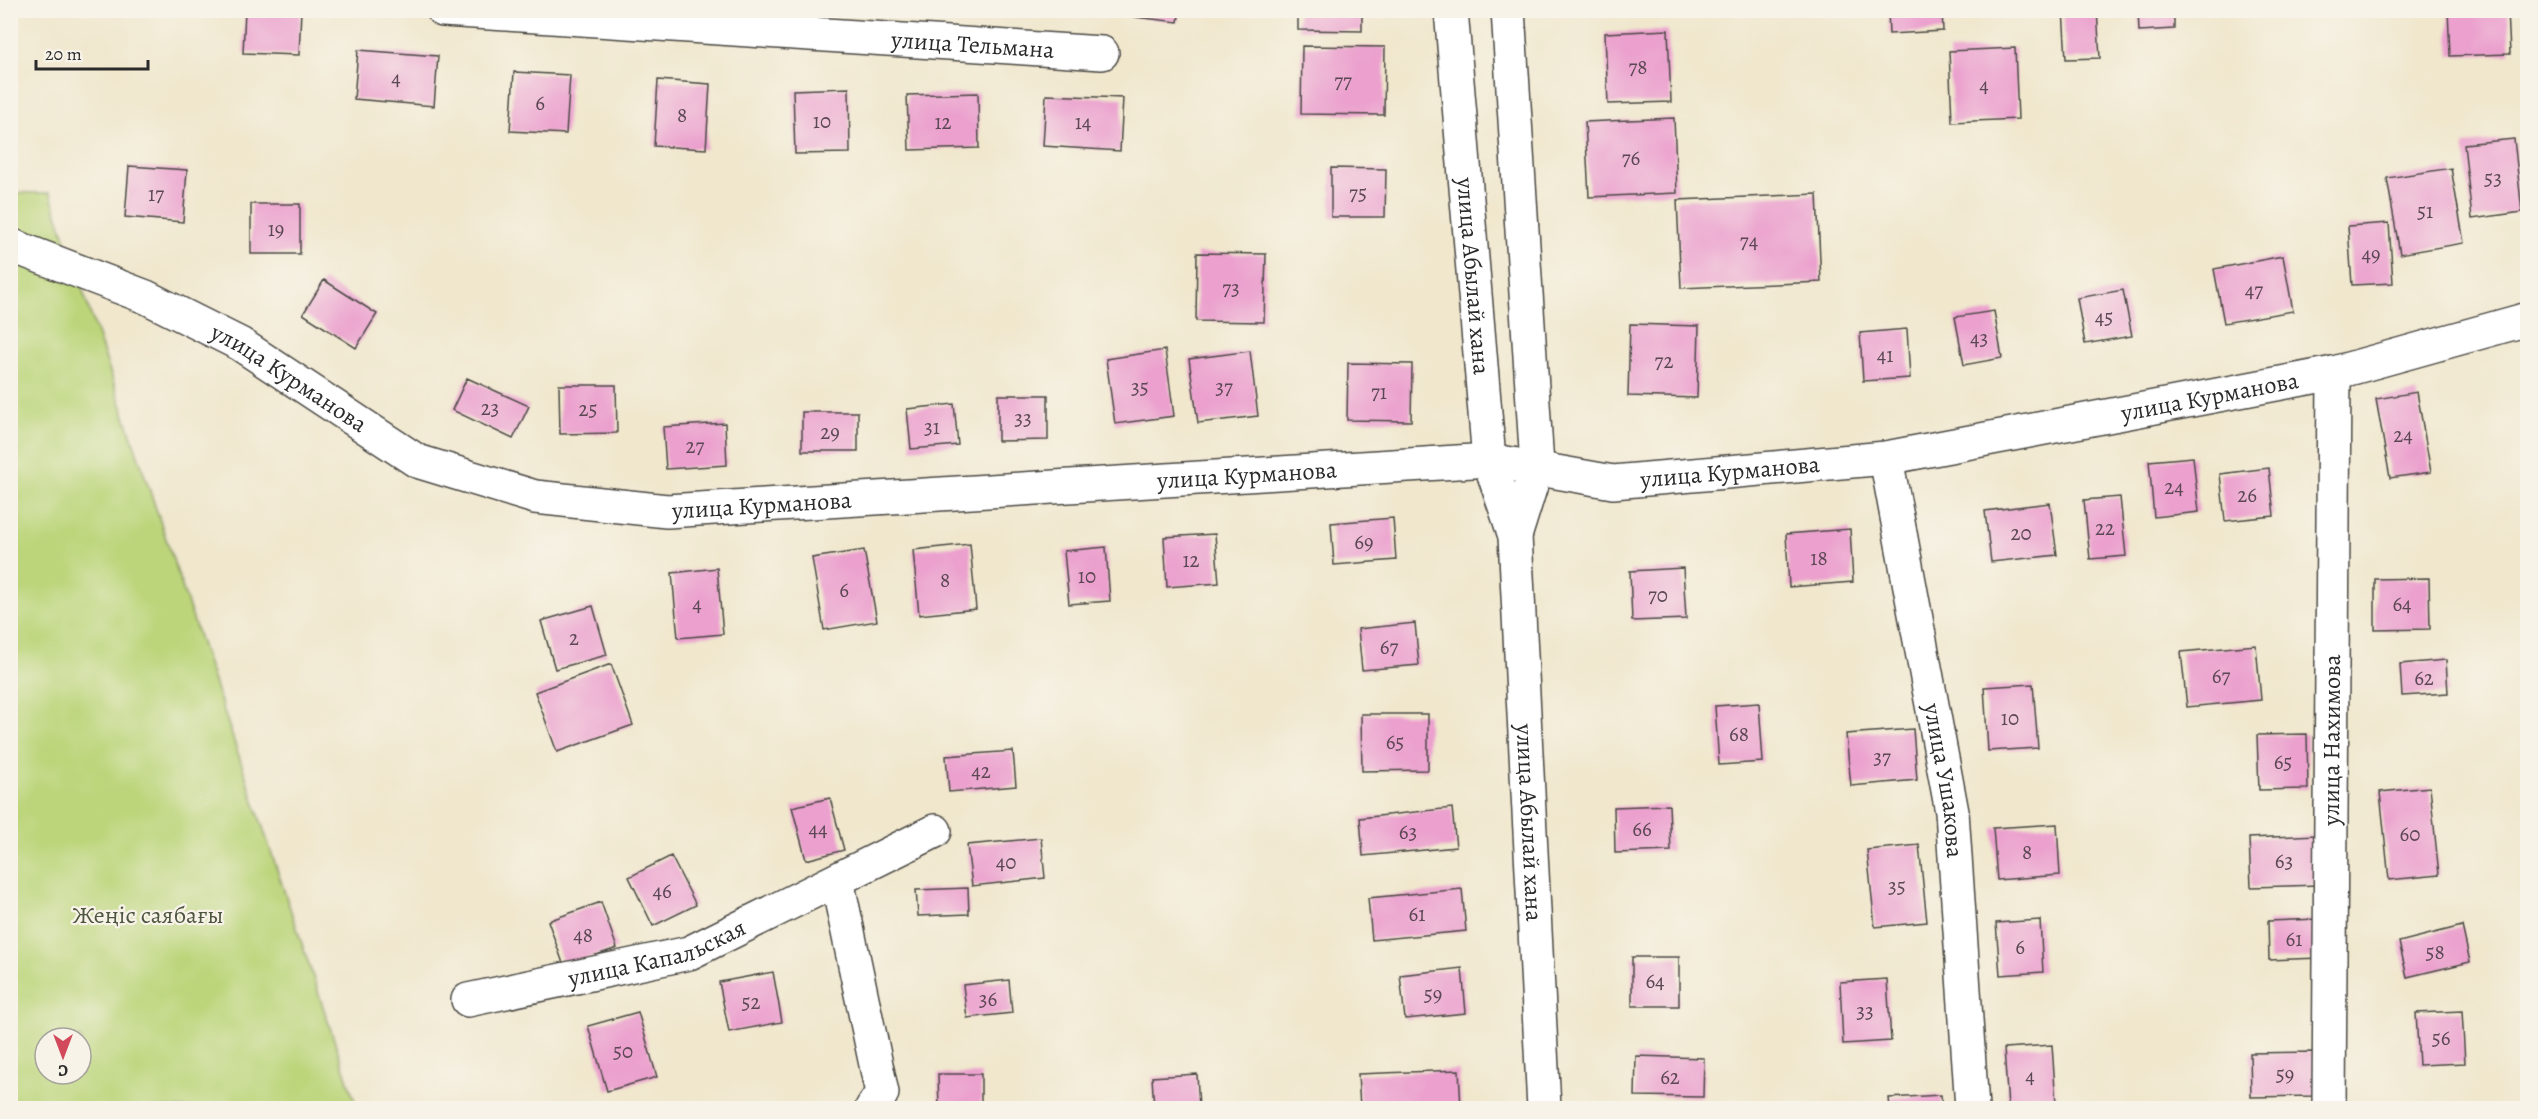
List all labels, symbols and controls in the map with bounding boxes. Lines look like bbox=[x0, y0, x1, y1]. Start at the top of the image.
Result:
street label: улица Тельмана bbox=[889, 23, 1055, 66]
scale bar bbox=[36, 33, 148, 71]
text: 20 m bbox=[45, 42, 82, 66]
house number: 78 bbox=[1628, 53, 1648, 81]
house number: 4 bbox=[391, 64, 401, 92]
house number: 77 bbox=[1334, 67, 1352, 95]
house number: 4 bbox=[1979, 71, 1989, 99]
house number: 6 bbox=[535, 89, 545, 117]
house number: 8 bbox=[677, 101, 687, 129]
house number: 10 bbox=[813, 107, 831, 135]
house number: 12 bbox=[934, 108, 952, 136]
house number: 14 bbox=[1075, 108, 1091, 136]
house number: 76 bbox=[1622, 144, 1641, 172]
house number: 53 bbox=[2484, 164, 2502, 192]
street label: улица Абылай хана bbox=[1449, 175, 1498, 376]
house number: 75 bbox=[1349, 179, 1367, 207]
house number: 17 bbox=[148, 180, 164, 208]
house number: 51 bbox=[2417, 197, 2433, 225]
house number: 19 bbox=[268, 215, 284, 243]
house number: 74 bbox=[1740, 227, 1758, 255]
house number: 49 bbox=[2361, 240, 2381, 268]
house number: 73 bbox=[1222, 274, 1240, 302]
house number: 47 bbox=[2245, 276, 2263, 304]
house number: 45 bbox=[2095, 303, 2113, 331]
street label: улица Курманова bbox=[205, 316, 373, 440]
house number: 43 bbox=[1970, 324, 1988, 352]
house number: 41 bbox=[1877, 341, 1893, 369]
house number: 72 bbox=[1655, 347, 1673, 375]
street label: улица Курманова bbox=[2117, 364, 2301, 429]
house number: 35 bbox=[1131, 373, 1149, 401]
house number: 37 bbox=[1215, 373, 1233, 401]
house number: 71 bbox=[1371, 378, 1387, 406]
house number: 23 bbox=[481, 394, 499, 422]
house number: 25 bbox=[578, 395, 598, 423]
house number: 33 bbox=[1014, 404, 1032, 432]
house number: 31 bbox=[924, 413, 940, 441]
house number: 29 bbox=[820, 418, 840, 446]
house number: 24 bbox=[2393, 421, 2413, 449]
house number: 27 bbox=[686, 432, 705, 460]
street label: улица Курманова bbox=[1638, 448, 1821, 496]
street label: улица Курманова bbox=[1155, 453, 1338, 497]
house number: 24 bbox=[2164, 473, 2184, 501]
house number: 26 bbox=[2237, 481, 2257, 509]
street label: улица Курманова bbox=[670, 484, 853, 527]
house number: 22 bbox=[2095, 514, 2115, 542]
house number: 20 bbox=[2010, 519, 2032, 547]
house number: 69 bbox=[1354, 528, 1374, 556]
house number: 18 bbox=[1810, 544, 1828, 572]
house number: 12 bbox=[1182, 546, 1200, 574]
house number: 10 bbox=[1078, 562, 1096, 590]
house number: 8 bbox=[940, 566, 950, 594]
house number: 6 bbox=[839, 576, 849, 604]
house number: 70 bbox=[1648, 581, 1668, 609]
house number: 4 bbox=[692, 590, 702, 618]
house number: 64 bbox=[2392, 590, 2412, 618]
house number: 2 bbox=[569, 624, 579, 652]
house number: 67 bbox=[1380, 633, 1398, 661]
street label: улица Нахимова bbox=[2315, 654, 2348, 827]
house number: 67 bbox=[2212, 662, 2230, 690]
house number: 62 bbox=[2414, 664, 2434, 692]
street label: улица Ушакова bbox=[1916, 700, 1971, 859]
house number: 10 bbox=[2001, 704, 2019, 732]
house number: 68 bbox=[1729, 720, 1749, 748]
street label: улица Абылай хана bbox=[1508, 722, 1551, 922]
house number: 65 bbox=[1386, 728, 1404, 756]
house number: 37 bbox=[1873, 743, 1891, 771]
house number: 65 bbox=[2274, 748, 2292, 776]
house number: 42 bbox=[971, 757, 991, 785]
house number: 44 bbox=[808, 815, 828, 843]
house number: 66 bbox=[1632, 815, 1652, 843]
house number: 63 bbox=[1399, 818, 1417, 846]
house number: 60 bbox=[2400, 820, 2420, 848]
house number: 8 bbox=[2022, 838, 2032, 866]
house number: 63 bbox=[2275, 847, 2293, 875]
house number: 40 bbox=[996, 848, 1016, 876]
house number: 35 bbox=[1888, 872, 1906, 900]
house number: 46 bbox=[652, 877, 672, 905]
park label: Жеңіс саябағы bbox=[73, 899, 223, 931]
house number: 61 bbox=[1409, 900, 1425, 928]
street label: улица Капальская bbox=[564, 911, 751, 994]
house number: 48 bbox=[573, 921, 593, 949]
house number: 61 bbox=[2286, 925, 2302, 953]
house number: 6 bbox=[2015, 933, 2025, 961]
house number: 58 bbox=[2425, 938, 2445, 966]
house number: 64 bbox=[1645, 967, 1665, 995]
house number: 59 bbox=[1424, 980, 1442, 1008]
house number: 36 bbox=[979, 985, 998, 1013]
house number: 52 bbox=[741, 988, 761, 1016]
house number: 33 bbox=[1856, 997, 1874, 1025]
house number: 56 bbox=[2432, 1024, 2451, 1052]
north arrow bbox=[33, 1026, 93, 1086]
house number: 50 bbox=[613, 1037, 633, 1065]
text: С bbox=[58, 1059, 68, 1081]
house number: 59 bbox=[2276, 1060, 2294, 1088]
house number: 4 bbox=[2025, 1062, 2035, 1090]
house number: 62 bbox=[1660, 1063, 1680, 1091]

